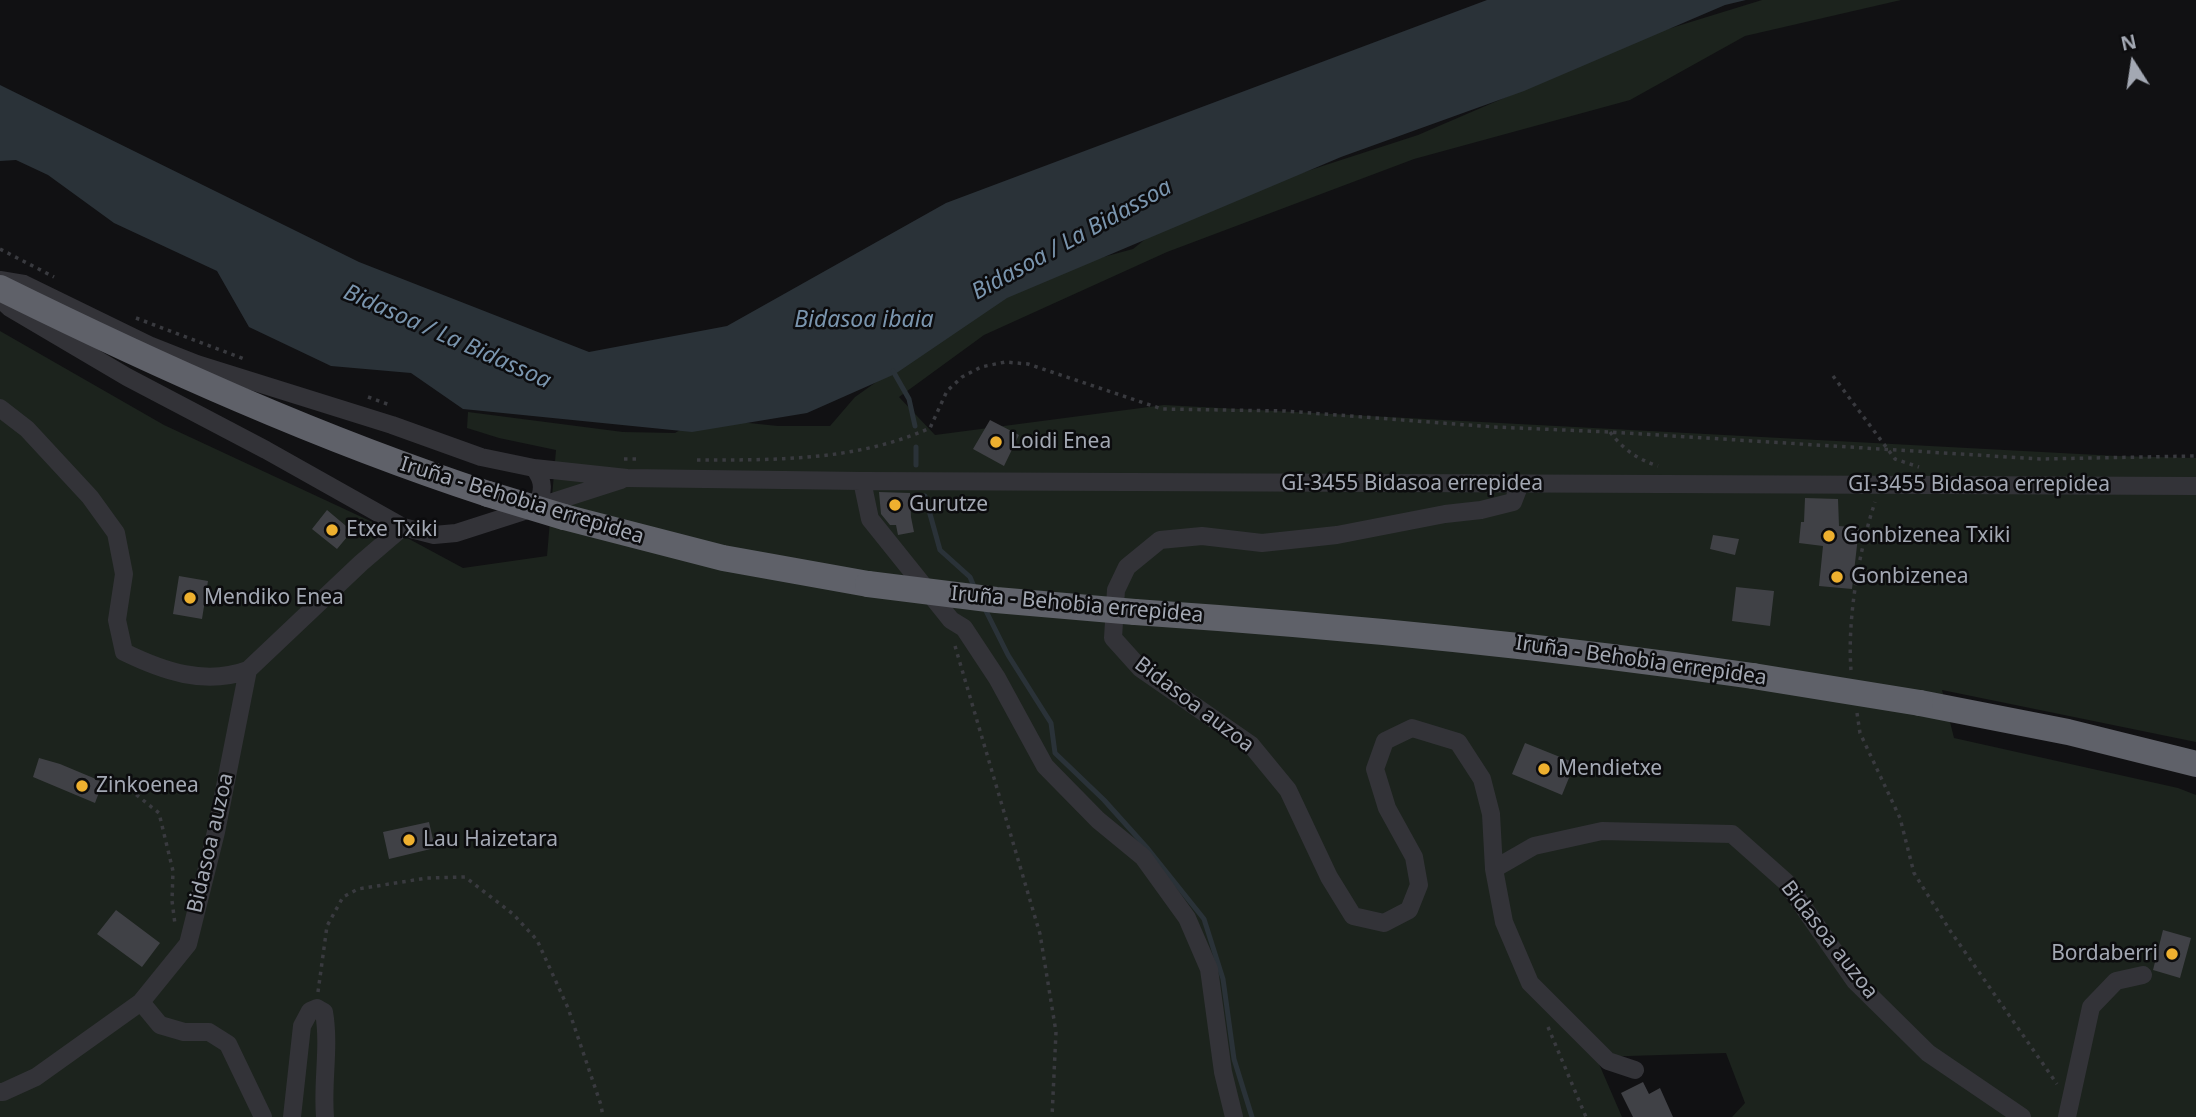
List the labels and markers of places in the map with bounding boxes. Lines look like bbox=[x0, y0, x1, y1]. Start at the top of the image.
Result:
place label: Loidi Enea bbox=[1010, 429, 1111, 455]
marker: Loidi Enea bbox=[988, 434, 1004, 450]
place label: Gurutze bbox=[909, 492, 988, 518]
marker: Gurutze bbox=[887, 497, 903, 513]
place label: Etxe Txiki bbox=[346, 517, 438, 543]
marker: Etxe Txiki bbox=[324, 522, 340, 538]
place label: Gonbizenea Txiki bbox=[1843, 523, 2010, 549]
marker: Gonbizenea Txiki bbox=[1821, 528, 1837, 544]
place label: Gonbizenea bbox=[1851, 564, 1969, 590]
marker: Gonbizenea bbox=[1829, 569, 1845, 585]
place label: Mendiko Enea bbox=[204, 585, 344, 611]
marker: Mendiko Enea bbox=[182, 590, 198, 606]
place label: Mendietxe bbox=[1558, 756, 1662, 782]
marker: Mendietxe bbox=[1536, 761, 1552, 777]
place label: Zinkoenea bbox=[96, 773, 199, 799]
marker: Zinkoenea bbox=[74, 778, 90, 794]
place label: Lau Haizetara bbox=[423, 827, 558, 853]
marker: Lau Haizetara bbox=[401, 832, 417, 848]
place label: Bordaberri bbox=[2051, 941, 2158, 967]
marker: Bordaberri bbox=[2164, 946, 2180, 962]

